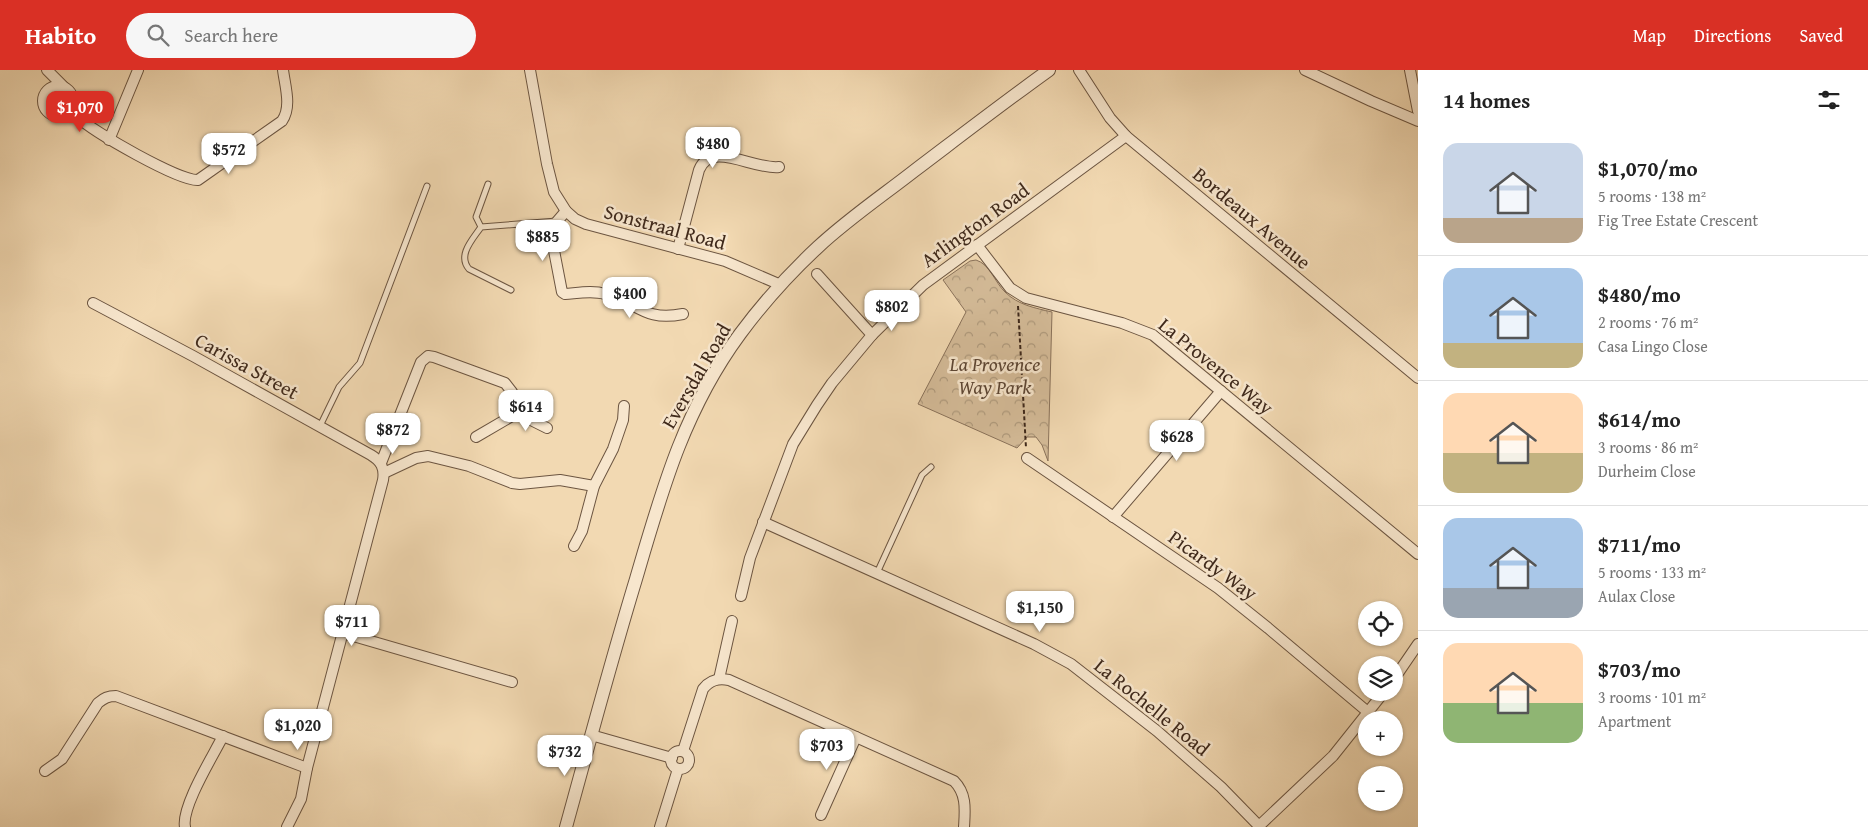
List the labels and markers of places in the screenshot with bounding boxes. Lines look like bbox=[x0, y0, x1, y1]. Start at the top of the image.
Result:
pin: $1,070 bbox=[39, 90, 121, 133]
pin: $480 bbox=[683, 126, 743, 169]
pin: $572 bbox=[199, 132, 259, 175]
pin: $885 bbox=[513, 220, 573, 262]
pin: $400 bbox=[600, 276, 660, 319]
pin: $802 bbox=[862, 290, 922, 332]
pin: $614 bbox=[496, 390, 556, 432]
pin: $872 bbox=[363, 412, 423, 455]
pin: $628 bbox=[1147, 420, 1207, 462]
pin: $1,150 bbox=[999, 590, 1081, 633]
pin: $711 bbox=[322, 604, 382, 647]
pin: $1,020 bbox=[257, 708, 339, 751]
pin: $703 bbox=[797, 728, 857, 771]
pin: $732 bbox=[535, 734, 595, 777]

